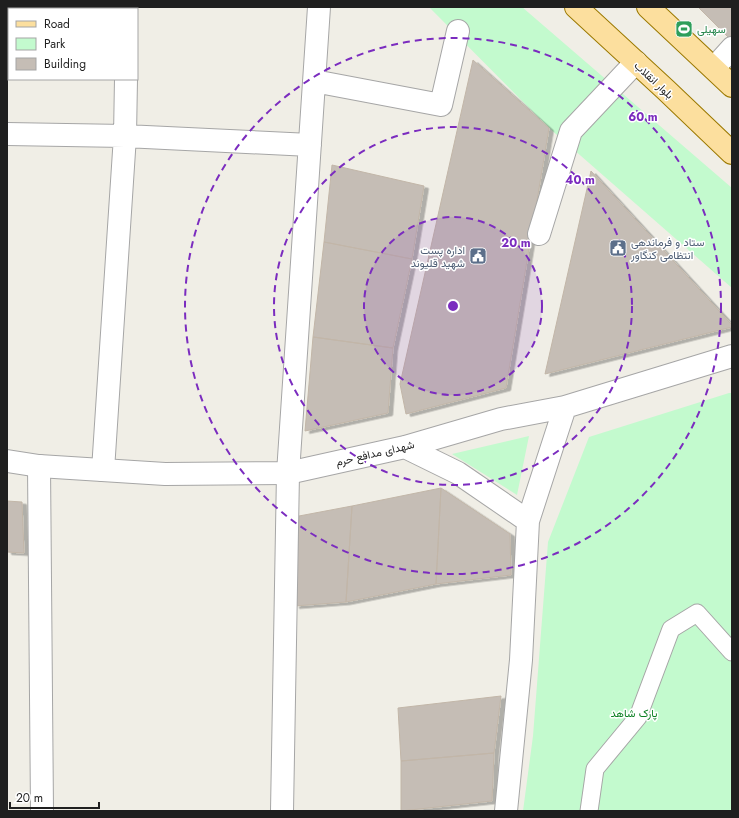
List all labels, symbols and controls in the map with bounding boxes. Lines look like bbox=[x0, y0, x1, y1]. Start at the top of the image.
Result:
legend bbox=[8, 8, 138, 80]
text: Road bbox=[44, 15, 70, 33]
sports icon: سهیلی bbox=[674, 19, 694, 39]
place label: سهیلی bbox=[697, 21, 726, 37]
text: Park bbox=[44, 35, 66, 53]
text: Building bbox=[44, 55, 86, 73]
street label: بلوار انقلاب bbox=[631, 58, 677, 102]
text: 60 m bbox=[628, 108, 658, 126]
text: 40 m bbox=[565, 171, 595, 189]
text: 20 m bbox=[501, 234, 531, 252]
place label: ستاد و فرماندهی انتظامی کنگاور bbox=[630, 234, 705, 263]
public building icon: ستاد و فرماندهی انتظامی کنگاور bbox=[608, 238, 628, 258]
place label: اداره پست شهید قلیوند bbox=[411, 242, 465, 271]
public building icon: اداره پست شهید قلیوند bbox=[468, 246, 488, 266]
centre of rings bbox=[446, 299, 460, 313]
street label: شهدای مدافع حرم bbox=[334, 436, 416, 470]
park label: پارک شاهد bbox=[610, 705, 658, 721]
scale bar bbox=[10, 784, 99, 810]
text: 20 m bbox=[16, 789, 43, 807]

